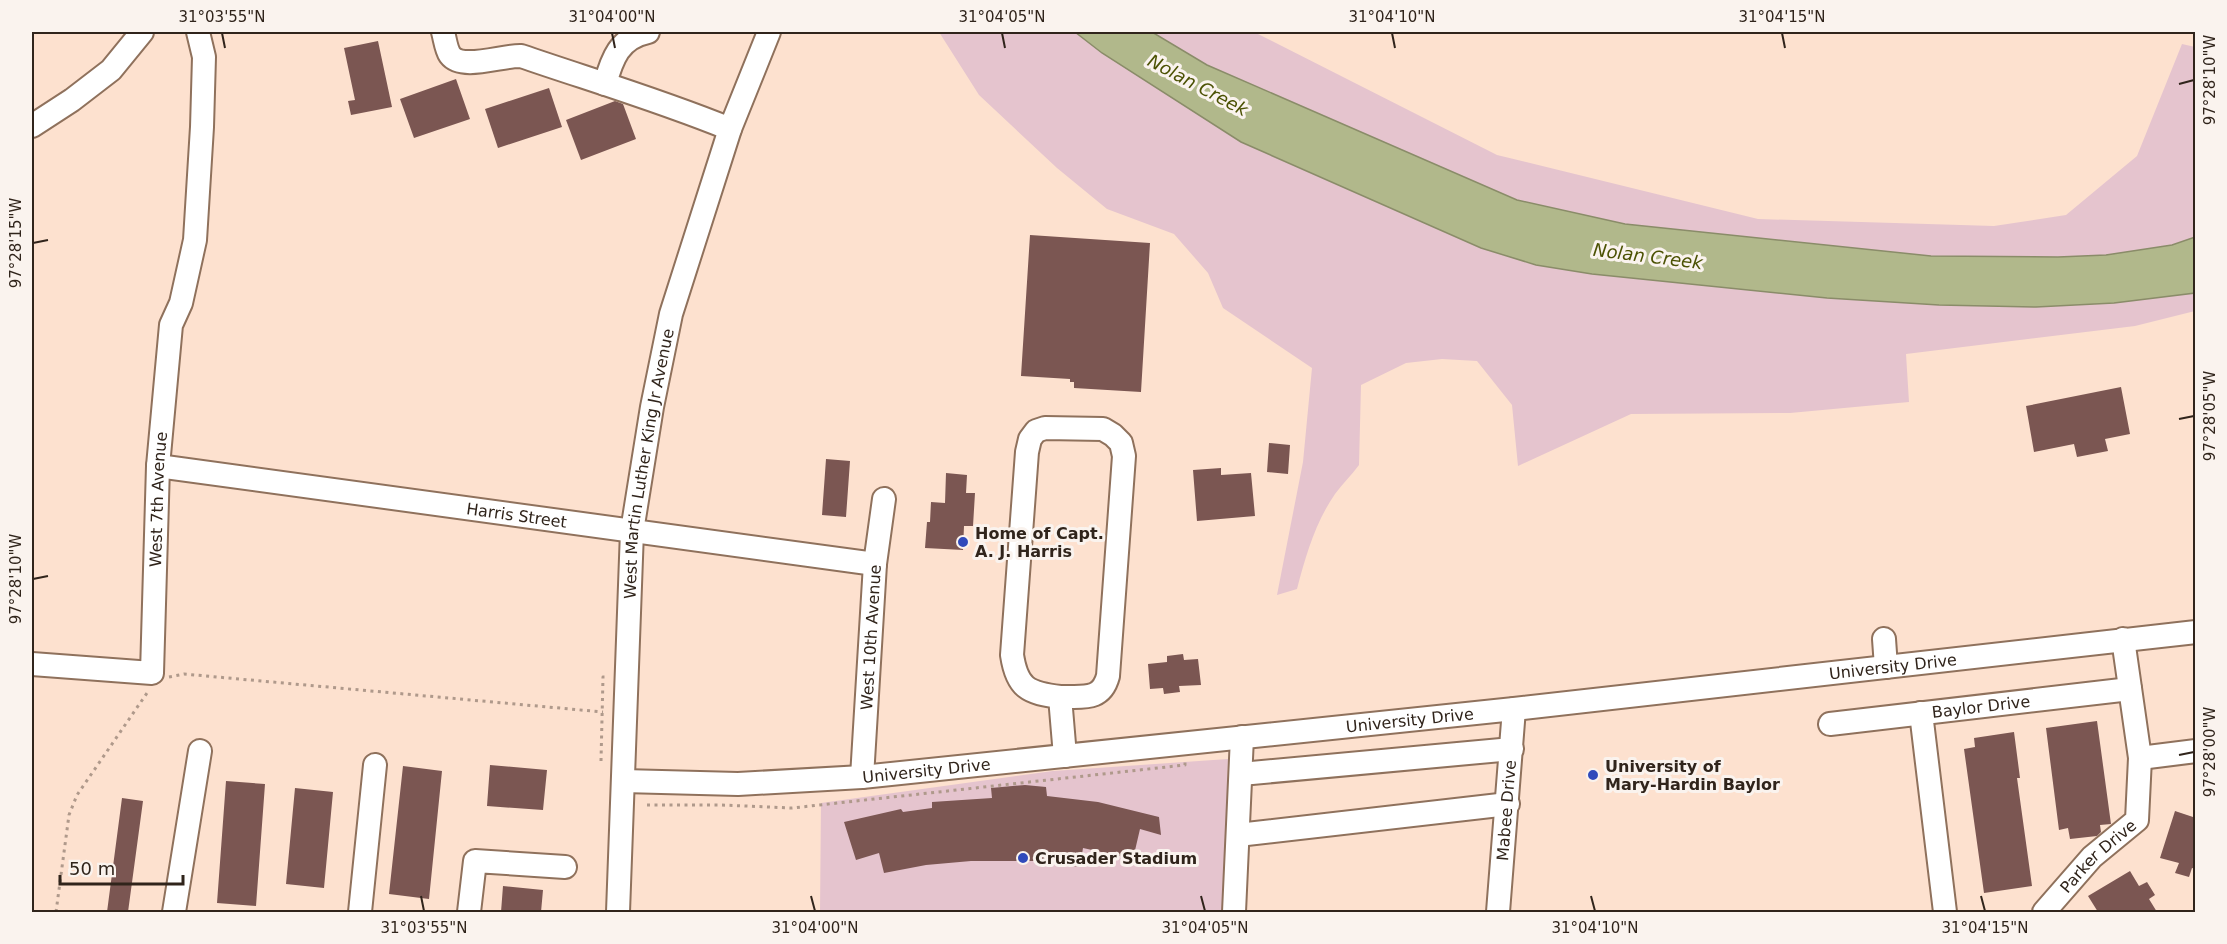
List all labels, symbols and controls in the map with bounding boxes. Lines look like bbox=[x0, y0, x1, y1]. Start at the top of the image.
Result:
text: 31°03'55"N bbox=[178, 8, 266, 26]
text: 31°04'00"N bbox=[568, 8, 656, 26]
text: 31°04'05"N bbox=[958, 8, 1046, 26]
text: 31°04'10"N bbox=[1348, 8, 1436, 26]
text: 31°04'15"N bbox=[1738, 8, 1826, 26]
text: 97°28'10"W bbox=[2201, 35, 2219, 125]
water label: Nolan Creek bbox=[1144, 50, 1253, 121]
text: 97°28'15"W bbox=[7, 198, 25, 288]
water label: Nolan Creek bbox=[1592, 239, 1706, 273]
street label: West Martin Luther King Jr Avenue bbox=[620, 327, 677, 599]
text: 97°28'05"W bbox=[2201, 371, 2219, 461]
street label: West 7th Avenue bbox=[146, 431, 171, 567]
street label: Harris Street bbox=[465, 499, 568, 531]
place label: Home of Capt. A. J. Harris bbox=[975, 524, 1104, 561]
text: 97°28'10"W bbox=[7, 534, 25, 624]
marker: Home of Capt. A. J. Harris bbox=[956, 535, 970, 549]
street label: West 10th Avenue bbox=[857, 564, 884, 711]
street label: University Drive bbox=[1828, 650, 1958, 683]
street label: Baylor Drive bbox=[1931, 691, 2031, 722]
street label: University Drive bbox=[1345, 704, 1475, 736]
text: 97°28'00"W bbox=[2201, 707, 2219, 797]
street label: University Drive bbox=[862, 754, 991, 786]
place label: University of Mary-Hardin Baylor bbox=[1605, 757, 1780, 794]
street label: Mabee Drive bbox=[1493, 759, 1519, 862]
marker: University of Mary-Hardin Baylor bbox=[1586, 768, 1600, 782]
street label: Parker Drive bbox=[2056, 815, 2140, 896]
scale bar bbox=[60, 848, 183, 886]
place label: Crusader Stadium bbox=[1035, 849, 1197, 868]
marker: Crusader Stadium bbox=[1016, 851, 1030, 865]
text: 50 m bbox=[69, 858, 115, 879]
text: 31°03'55"N bbox=[380, 919, 468, 937]
text: 31°04'00"N bbox=[771, 919, 859, 937]
text: 31°04'05"N bbox=[1161, 919, 1249, 937]
text: 31°04'10"N bbox=[1551, 919, 1639, 937]
text: 31°04'15"N bbox=[1941, 919, 2029, 937]

